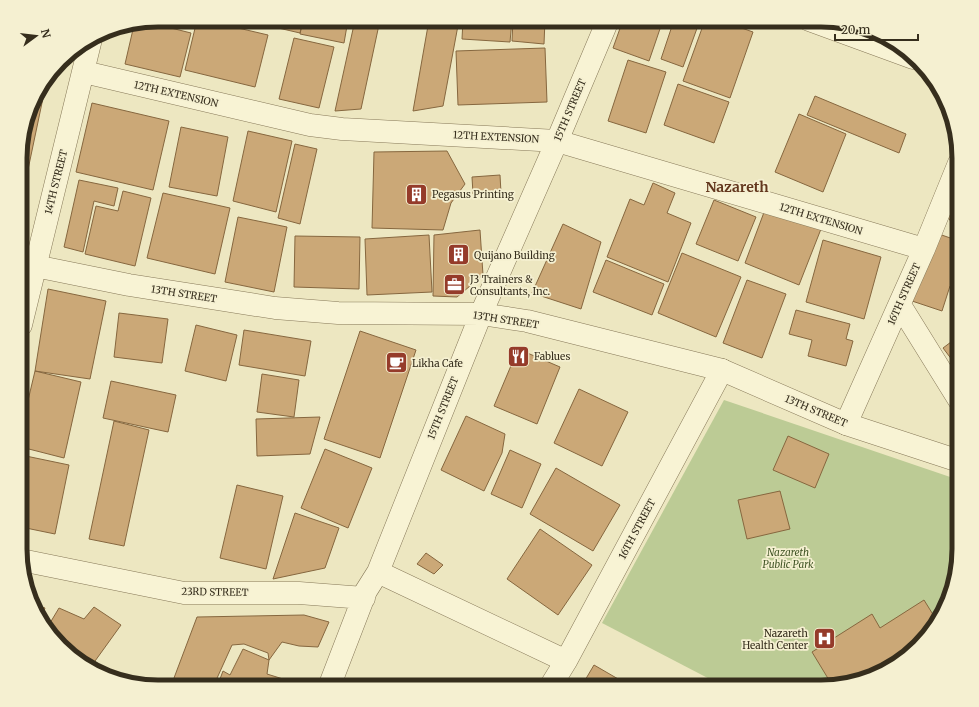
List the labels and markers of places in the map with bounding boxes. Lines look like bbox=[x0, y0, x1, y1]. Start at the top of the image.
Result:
building icon: Pegasus Printing bbox=[403, 181, 429, 207]
place label: Pegasus Printing bbox=[432, 188, 514, 201]
building icon: Quijano Building bbox=[445, 242, 471, 268]
place label: Quijano Building bbox=[474, 249, 555, 262]
office icon: J3 Trainers & Consultants, Inc. bbox=[441, 272, 467, 298]
place label: J3 Trainers & Consultants, Inc. bbox=[469, 273, 550, 298]
restaurant icon: Fablues bbox=[505, 343, 531, 369]
cafe icon: Likha Cafe bbox=[384, 350, 410, 376]
place label: Fablues bbox=[534, 350, 570, 363]
place label: Likha Cafe bbox=[412, 357, 463, 370]
hospital icon: Nazareth Health Center bbox=[811, 626, 837, 652]
place label: Nazareth Health Center bbox=[742, 627, 808, 652]

